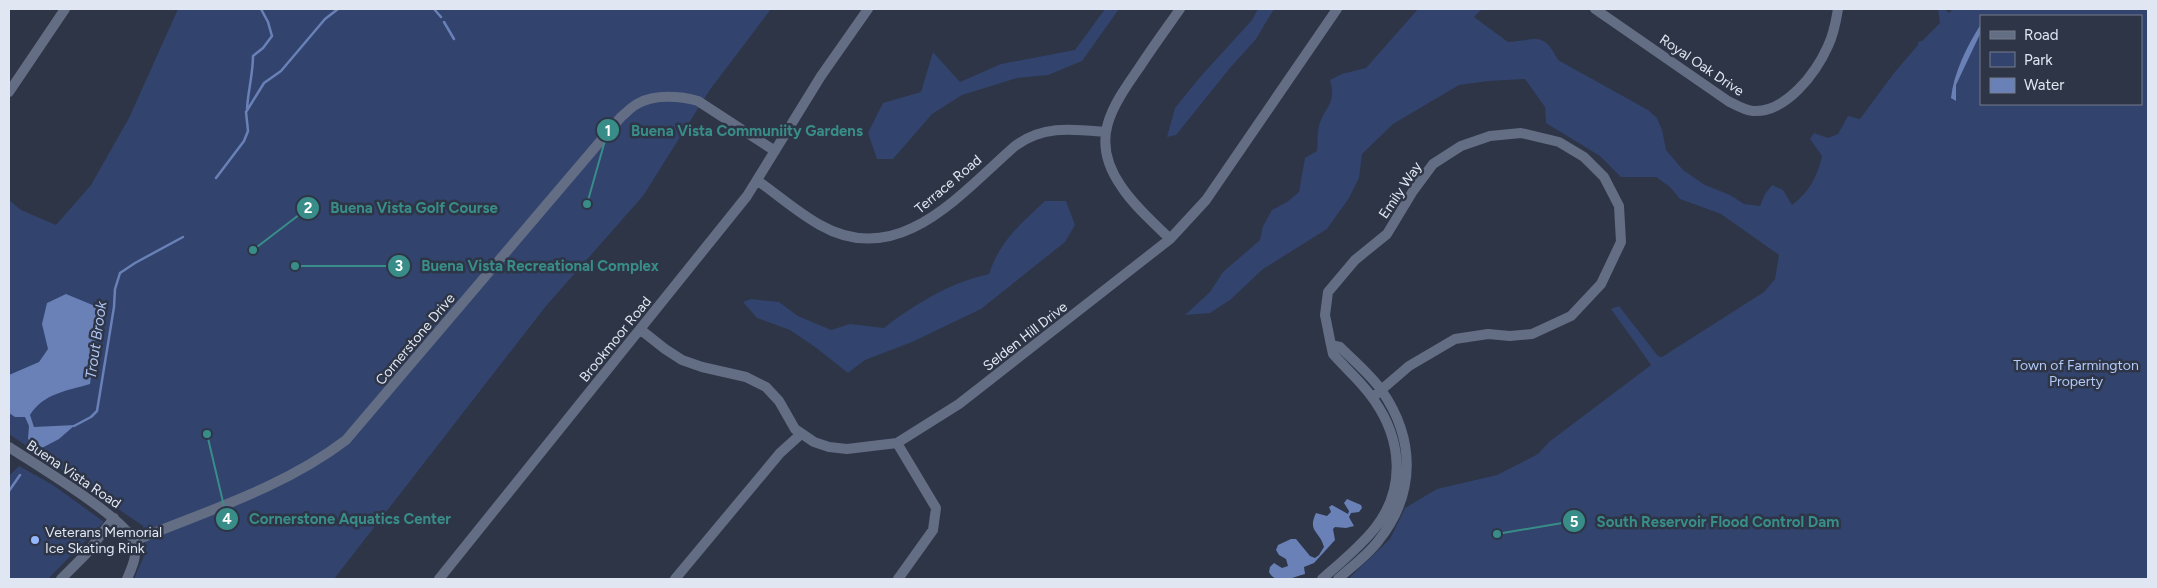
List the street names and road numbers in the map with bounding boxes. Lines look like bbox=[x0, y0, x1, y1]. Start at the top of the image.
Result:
street label: Royal Oak Drive bbox=[1656, 31, 1747, 100]
street label: Terrace Road bbox=[911, 152, 985, 217]
street label: Emily Way bbox=[1375, 158, 1426, 222]
street label: Cornerstone Drive bbox=[372, 290, 459, 389]
street label: Brookmoor Road bbox=[576, 293, 655, 385]
street label: Selden Hill Drive bbox=[980, 298, 1071, 375]
street label: Buena Vista Road bbox=[23, 437, 124, 512]

